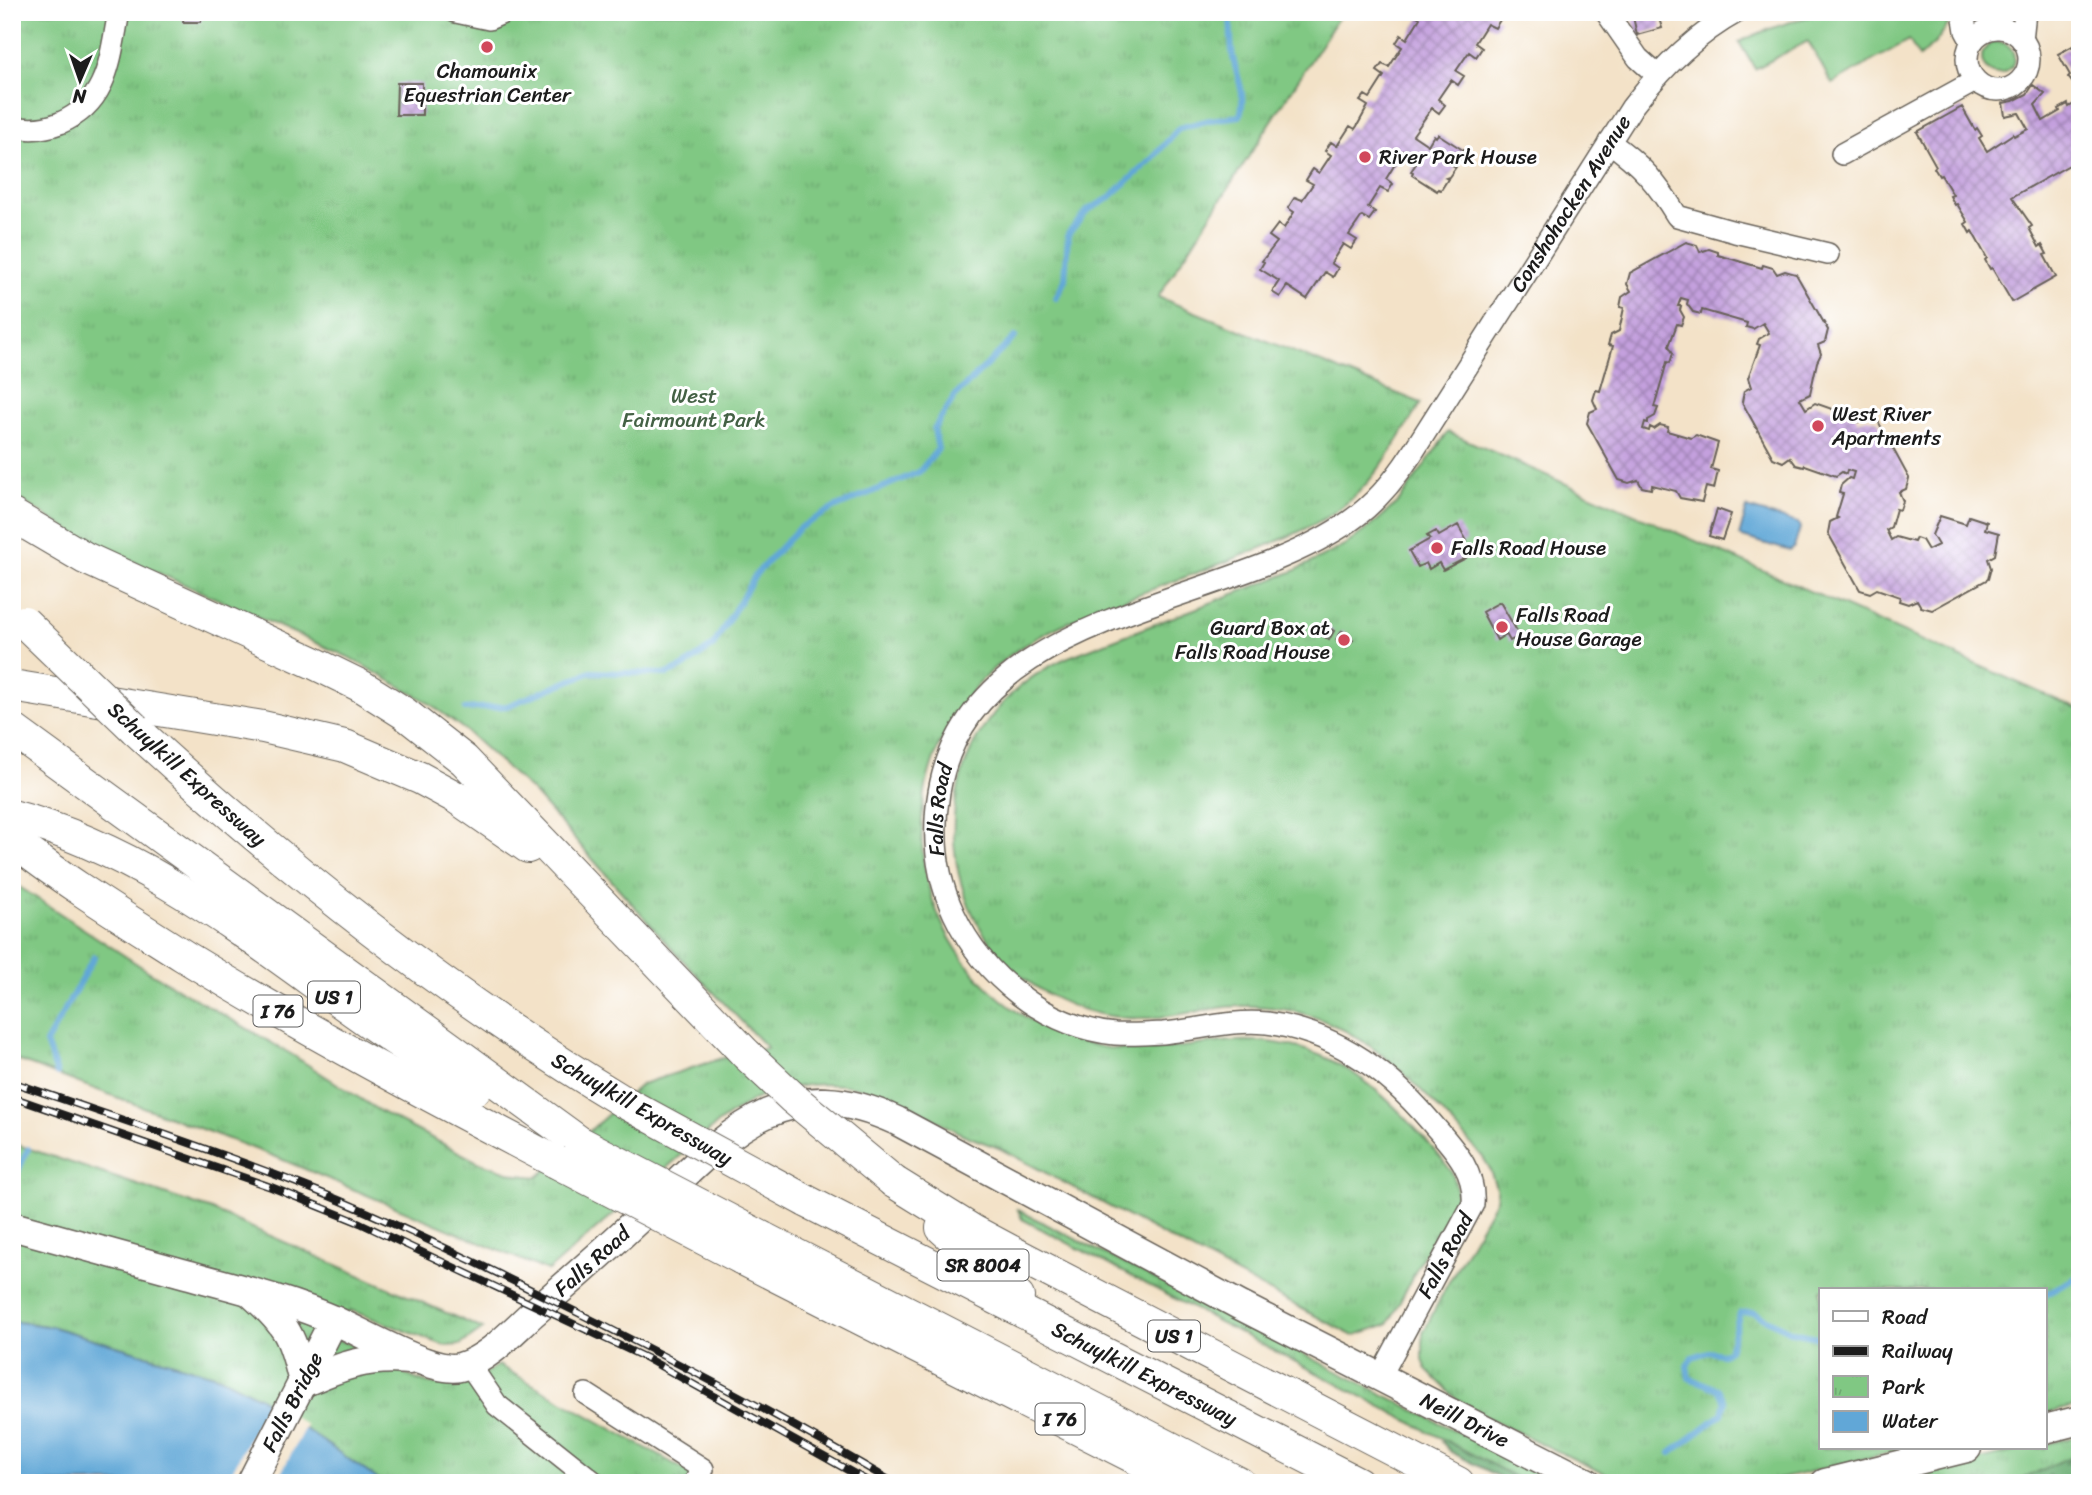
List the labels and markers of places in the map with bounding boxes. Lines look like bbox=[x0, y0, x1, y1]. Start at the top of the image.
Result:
marker: Chamounix Equestrian Center bbox=[479, 39, 495, 55]
place label: Chamounix Equestrian Center bbox=[404, 52, 572, 114]
place label: River Park House bbox=[1379, 138, 1537, 176]
marker: River Park House bbox=[1357, 149, 1373, 165]
place label: West River Apartments bbox=[1831, 395, 1941, 457]
marker: West River Apartments bbox=[1810, 418, 1826, 434]
place label: Falls Road House bbox=[1451, 529, 1606, 567]
marker: Falls Road House bbox=[1429, 540, 1445, 556]
place label: Falls Road House Garage bbox=[1516, 596, 1642, 658]
place label: Guard Box at Falls Road House bbox=[1175, 609, 1330, 671]
marker: Falls Road House Garage bbox=[1494, 619, 1510, 635]
marker: Guard Box at Falls Road House bbox=[1336, 632, 1352, 648]

